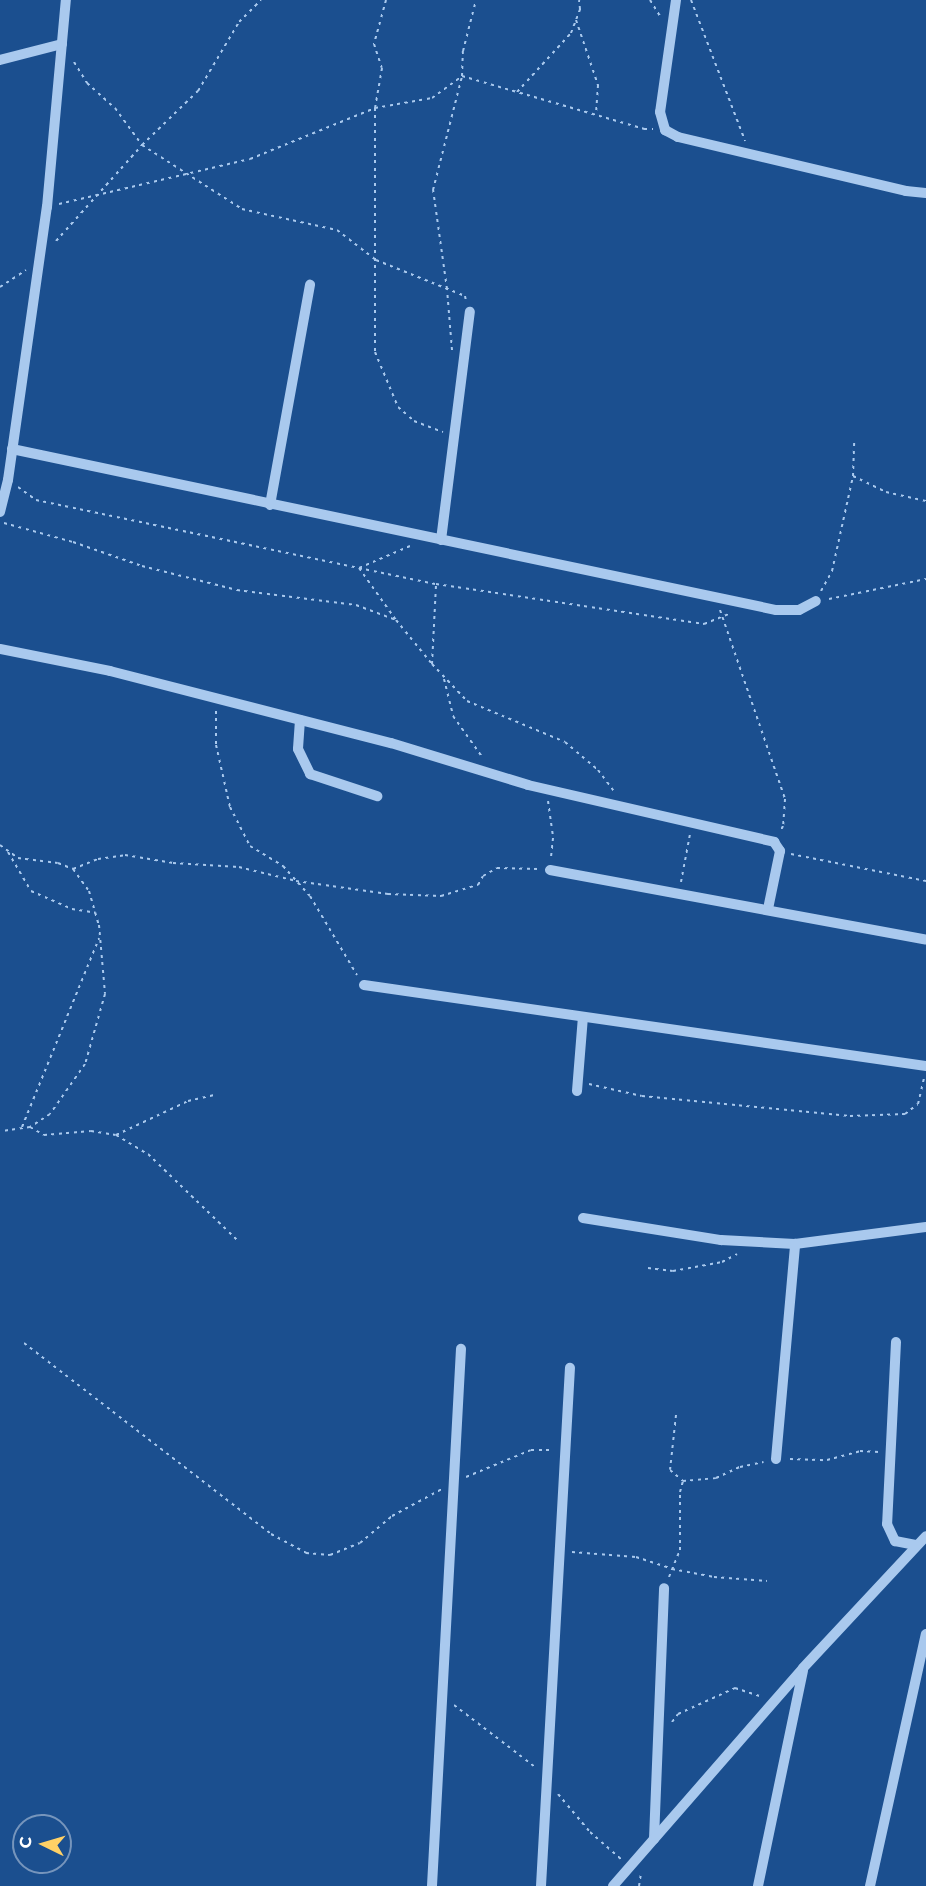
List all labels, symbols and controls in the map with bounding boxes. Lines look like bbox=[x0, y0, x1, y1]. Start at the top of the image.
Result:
north arrow bbox=[12, 1814, 72, 1874]
text: С bbox=[16, 1836, 36, 1849]

